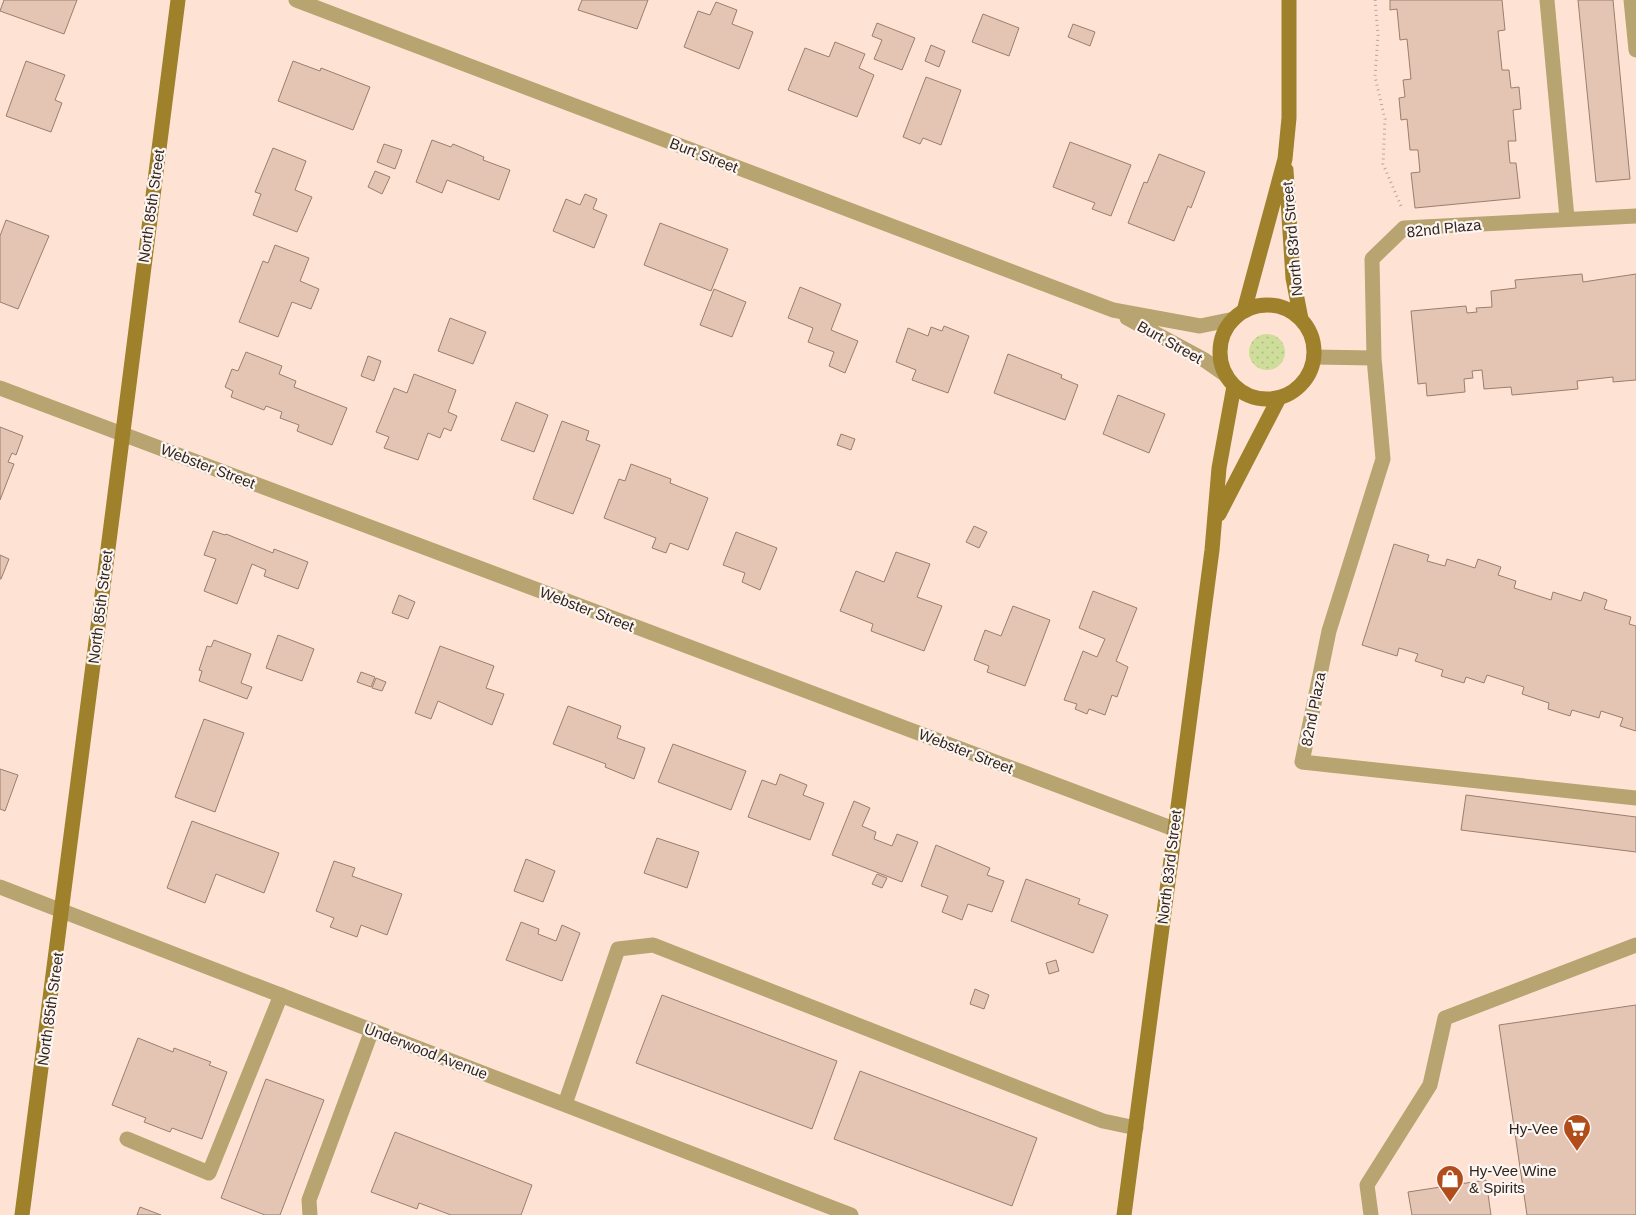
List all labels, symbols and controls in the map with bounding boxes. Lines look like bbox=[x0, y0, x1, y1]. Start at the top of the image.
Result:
street label: Burt Street bbox=[667, 134, 741, 176]
street label: North 85th Street bbox=[135, 147, 167, 264]
street label: North 83rd Street bbox=[1278, 180, 1305, 297]
street label: 82nd Plaza bbox=[1406, 216, 1483, 240]
street label: Burt Street bbox=[1135, 317, 1206, 367]
street label: Webster Street bbox=[158, 440, 258, 492]
street label: North 85th Street bbox=[85, 548, 115, 665]
street label: Webster Street bbox=[537, 583, 637, 635]
street label: 82nd Plaza bbox=[1297, 670, 1329, 747]
street label: Webster Street bbox=[916, 725, 1016, 777]
street label: North 83rd Street bbox=[1154, 808, 1185, 925]
street label: North 85th Street bbox=[34, 950, 66, 1067]
street label: Underwood Avenue bbox=[362, 1020, 490, 1082]
supermarket icon: Hy-Vee bbox=[1562, 1113, 1592, 1152]
place label: Hy-Vee bbox=[1509, 1120, 1558, 1137]
place label: Hy-Vee Wine & Spirits bbox=[1469, 1162, 1557, 1196]
shop icon: Hy-Vee Wine & Spirits bbox=[1435, 1164, 1465, 1203]

